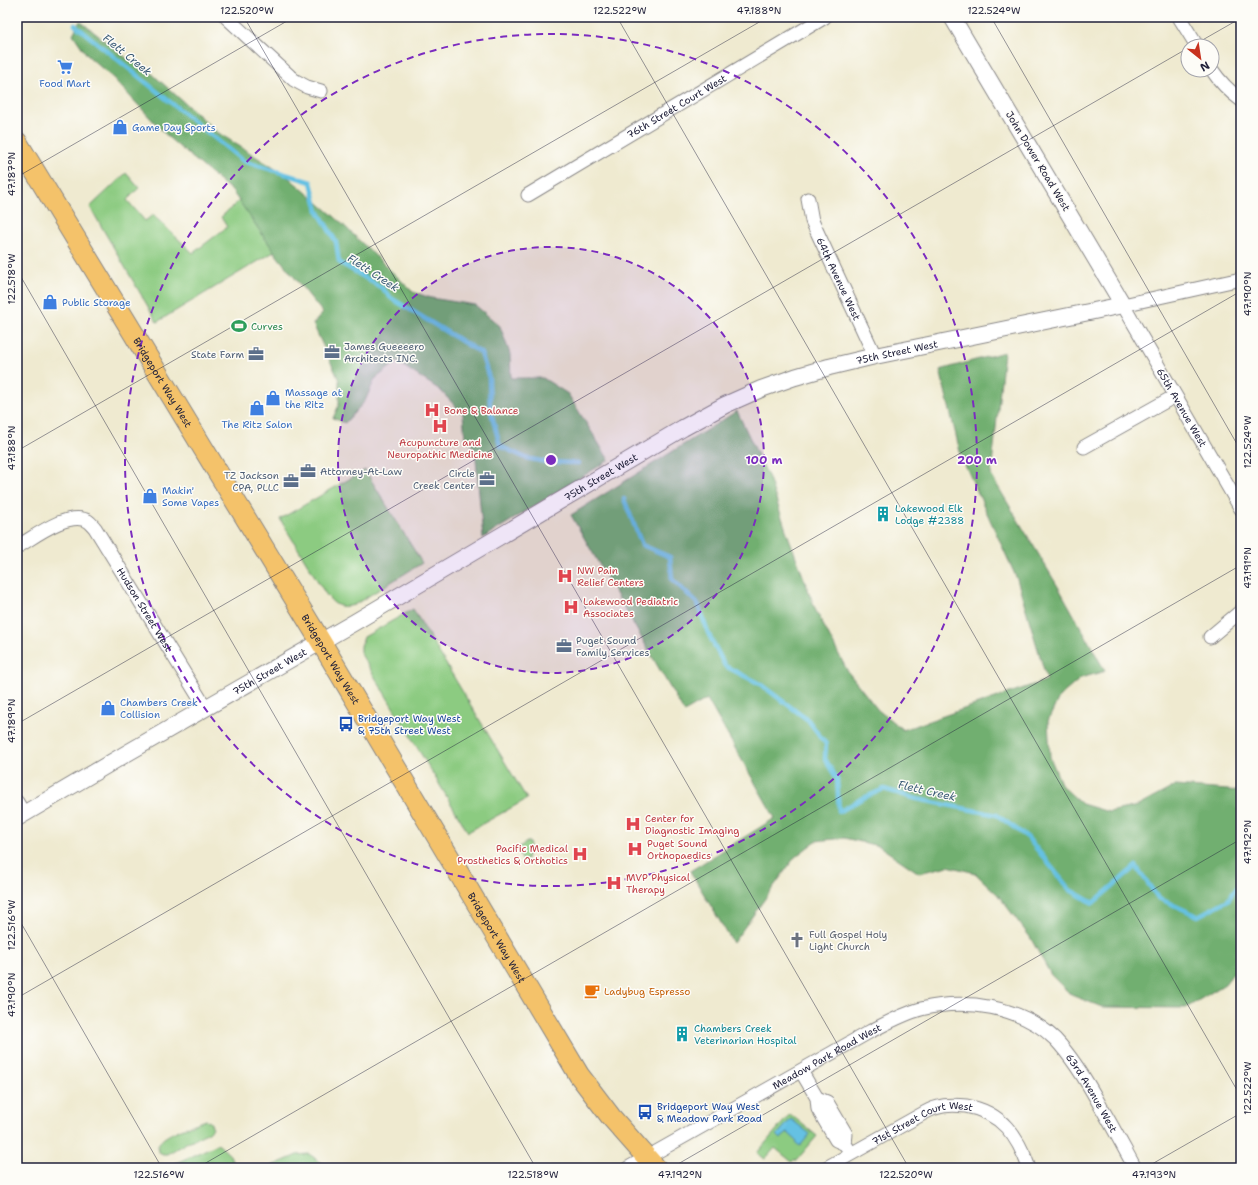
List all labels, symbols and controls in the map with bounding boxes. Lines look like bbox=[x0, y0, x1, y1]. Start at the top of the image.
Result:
text: 122.520°W bbox=[220, 4, 274, 17]
text: 122.522°W bbox=[593, 4, 647, 17]
text: 47.188°N bbox=[737, 4, 781, 17]
text: 122.524°W bbox=[967, 4, 1021, 17]
water label: Flett Creek bbox=[99, 31, 155, 80]
north arrow bbox=[1180, 38, 1220, 78]
supermarket icon: Food Mart bbox=[56, 58, 74, 76]
text: N bbox=[1197, 58, 1212, 75]
street label: 76th Street Court West bbox=[624, 71, 729, 141]
place label: Food Mart bbox=[39, 77, 91, 90]
street label: John Dower Road West bbox=[1003, 109, 1073, 213]
shop icon: Game Day Sports bbox=[111, 118, 129, 136]
place label: Game Day Sports bbox=[132, 121, 216, 134]
text: 47.187°N bbox=[5, 152, 18, 196]
street label: 64th Avenue West bbox=[814, 235, 864, 322]
water label: Flett Creek bbox=[344, 251, 402, 296]
text: 122.518°W bbox=[5, 253, 18, 304]
text: 47.190°N bbox=[1241, 272, 1254, 316]
shop icon: Public Storage bbox=[41, 293, 59, 311]
place label: Public Storage bbox=[62, 296, 131, 309]
sports icon: Curves bbox=[230, 317, 248, 335]
place label: Curves bbox=[251, 320, 283, 333]
street label: Bridgeport Way West bbox=[131, 335, 195, 430]
street label: 75th Street West bbox=[854, 337, 939, 367]
place label: James Gueeeero Architects INC. bbox=[344, 340, 424, 365]
office icon: James Gueeeero Architects INC. bbox=[323, 343, 341, 361]
office icon: State Farm bbox=[247, 345, 265, 363]
place label: State Farm bbox=[191, 348, 244, 361]
street label: 65th Avenue West bbox=[1154, 365, 1210, 449]
place label: Massage at the Ritz bbox=[285, 386, 342, 411]
shop icon: Massage at the Ritz bbox=[264, 389, 282, 407]
shop icon: The Ritz Salon bbox=[248, 399, 266, 417]
hospital icon: Bone & Balance bbox=[423, 401, 441, 419]
place label: Bone & Balance bbox=[444, 404, 519, 417]
text: 122.524°W bbox=[1241, 415, 1254, 469]
hospital icon: Acupuncture and Neuropathic Medicine bbox=[431, 417, 449, 435]
place label: The Ritz Salon bbox=[222, 418, 292, 431]
text: 47.188°N bbox=[5, 426, 18, 470]
place label: Acupuncture and Neuropathic Medicine bbox=[387, 436, 493, 461]
street label: 75th Street West bbox=[561, 450, 640, 504]
text: 100 m bbox=[746, 452, 783, 468]
text: 200 m bbox=[957, 452, 997, 468]
centre of rings bbox=[544, 453, 558, 467]
office icon: Attorney-At-Law bbox=[299, 462, 317, 480]
place label: Attorney-At-Law bbox=[320, 465, 402, 478]
place label: Circle Creek Center bbox=[413, 467, 475, 492]
place label: TZ Jackson CPA, PLLC bbox=[224, 469, 279, 494]
office icon: Circle Creek Center bbox=[478, 470, 496, 488]
office icon: TZ Jackson CPA, PLLC bbox=[282, 472, 300, 490]
place label: Makin' Some Vapes bbox=[162, 484, 219, 509]
shop icon: Makin' Some Vapes bbox=[141, 487, 159, 505]
place label: Lakewood Elk Lodge #2388 bbox=[895, 502, 964, 527]
building icon: Lakewood Elk Lodge #2388 bbox=[874, 505, 892, 523]
text: 47.191°N bbox=[1241, 547, 1254, 589]
place label: NW Pain Relief Centers bbox=[577, 564, 644, 589]
street label: Hudson Street West bbox=[114, 565, 176, 654]
hospital icon: NW Pain Relief Centers bbox=[556, 567, 574, 585]
place label: Lakewood Pediatric Associates bbox=[583, 595, 678, 620]
hospital icon: Lakewood Pediatric Associates bbox=[562, 598, 580, 616]
street label: Bridgeport Way West bbox=[299, 612, 363, 707]
place label: Puget Sound Family Services bbox=[576, 634, 650, 659]
office icon: Puget Sound Family Services bbox=[555, 637, 573, 655]
street label: 75th Street West bbox=[230, 645, 309, 698]
place label: Chambers Creek Collision bbox=[120, 696, 198, 721]
text: 47.189°N bbox=[5, 699, 18, 743]
shop icon: Chambers Creek Collision bbox=[99, 699, 117, 717]
place label: Bridgeport Way West & 75th Street West bbox=[358, 712, 461, 737]
bus stop icon: Bridgeport Way West & 75th Street West bbox=[337, 715, 355, 733]
water label: Flett Creek bbox=[897, 777, 958, 805]
place label: Center for Diagnostic Imaging bbox=[645, 812, 739, 837]
hospital icon: Center for Diagnostic Imaging bbox=[624, 815, 642, 833]
text: 47.192°N bbox=[1241, 820, 1254, 864]
place label: Puget Sound Orthopaedics bbox=[647, 837, 711, 862]
hospital icon: Puget Sound Orthopaedics bbox=[626, 840, 644, 858]
place label: Pacific Medical Prosthetics & Orthotics bbox=[457, 842, 568, 867]
hospital icon: Pacific Medical Prosthetics & Orthotics bbox=[571, 845, 589, 863]
place label: MVP Physical Therapy bbox=[626, 871, 690, 896]
hospital icon: MVP Physical Therapy bbox=[605, 874, 623, 892]
street label: Bridgeport Way West bbox=[465, 890, 529, 985]
text: 122.516°W bbox=[5, 899, 18, 950]
place label: Full Gospel Holy Light Church bbox=[809, 928, 887, 953]
church icon: Full Gospel Holy Light Church bbox=[788, 931, 806, 949]
text: 47.190°N bbox=[5, 973, 18, 1017]
cafe icon: Ladybug Espresso bbox=[583, 982, 601, 1000]
place label: Ladybug Espresso bbox=[604, 985, 690, 998]
street label: Meadow Park Road West bbox=[770, 1020, 883, 1092]
place label: Chambers Creek Veterinarian Hospital bbox=[694, 1022, 797, 1047]
building icon: Chambers Creek Veterinarian Hospital bbox=[673, 1025, 691, 1043]
street label: 63rd Avenue West bbox=[1063, 1051, 1121, 1134]
text: 122.522°W bbox=[1241, 1061, 1254, 1115]
street label: 71st Street Court West bbox=[869, 1099, 974, 1148]
place label: Bridgeport Way West & Meadow Park Road bbox=[657, 1100, 763, 1125]
bus stop icon: Bridgeport Way West & Meadow Park Road bbox=[636, 1103, 654, 1121]
text: 122.516°W bbox=[134, 1168, 185, 1181]
text: 122.518°W bbox=[508, 1168, 559, 1181]
text: 47.192°N bbox=[658, 1168, 702, 1181]
text: 122.520°W bbox=[879, 1168, 933, 1181]
text: 47.193°N bbox=[1132, 1168, 1176, 1181]

